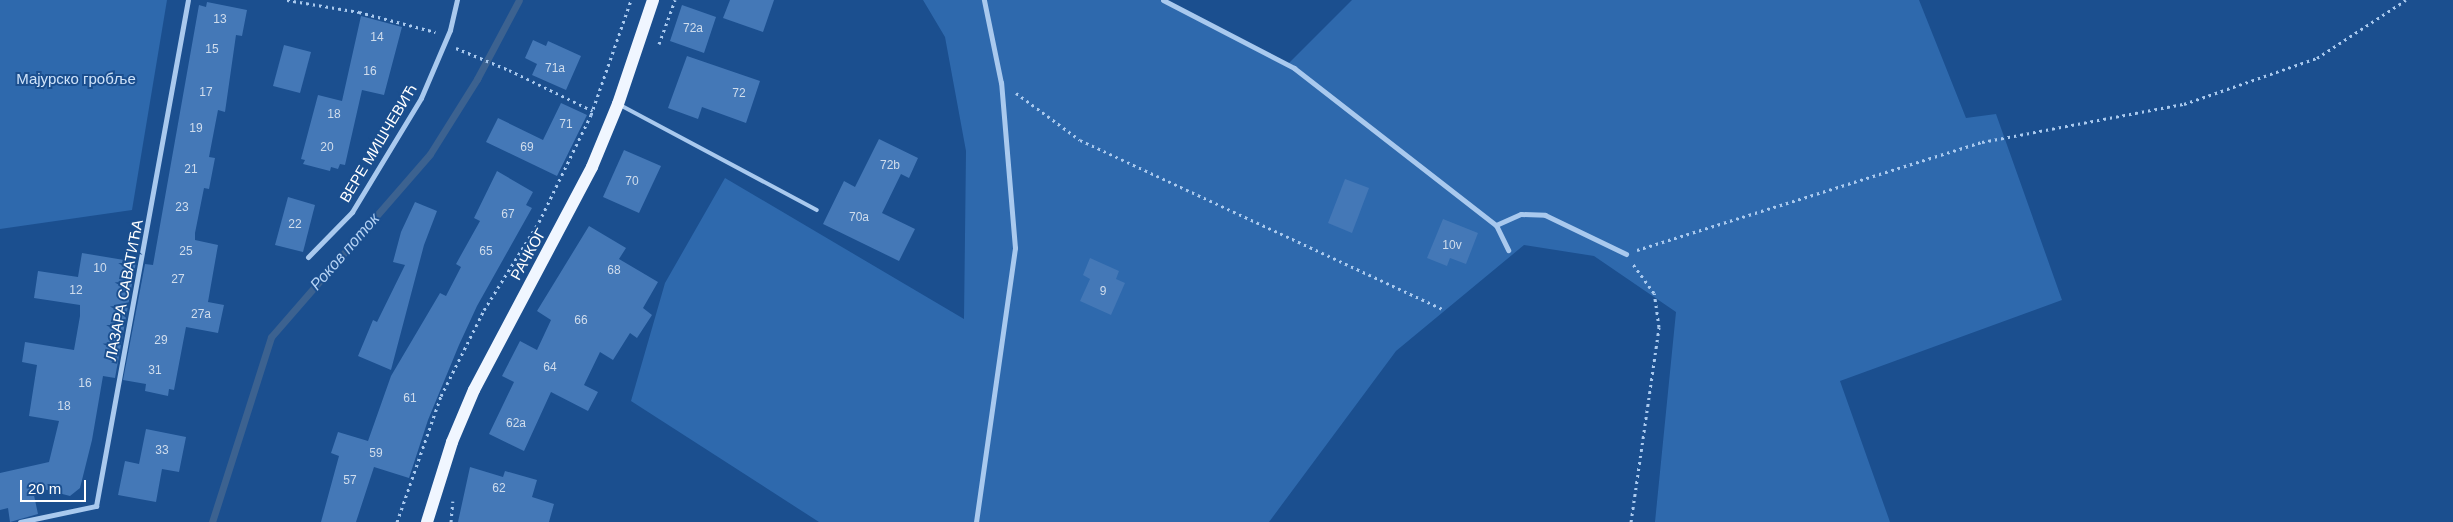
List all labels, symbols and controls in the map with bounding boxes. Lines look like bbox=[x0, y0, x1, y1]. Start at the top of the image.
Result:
house number: 13 bbox=[213, 13, 227, 27]
house number: 72a bbox=[683, 22, 703, 36]
house number: 14 bbox=[370, 31, 384, 45]
house number: 15 bbox=[205, 43, 219, 57]
house number: 71a bbox=[545, 62, 565, 76]
house number: 16 bbox=[363, 65, 377, 79]
park label: Мајурско гробље bbox=[16, 70, 136, 88]
street label: ВЕРЕ МИШЧЕВИЋ bbox=[336, 81, 420, 205]
house number: 17 bbox=[199, 86, 213, 100]
house number: 72 bbox=[732, 87, 746, 101]
house number: 18 bbox=[327, 108, 341, 122]
house number: 71 bbox=[559, 118, 573, 132]
house number: 19 bbox=[189, 122, 203, 136]
house number: 20 bbox=[320, 141, 334, 155]
house number: 69 bbox=[520, 141, 534, 155]
house number: 72b bbox=[880, 159, 900, 173]
house number: 21 bbox=[184, 163, 198, 177]
house number: 70 bbox=[625, 175, 639, 189]
house number: 23 bbox=[175, 201, 189, 215]
house number: 67 bbox=[501, 208, 515, 222]
water label: Роков поток bbox=[306, 209, 384, 295]
house number: 70a bbox=[849, 211, 869, 225]
street label: ЛАЗАРА САВАТИЋА bbox=[101, 218, 147, 362]
house number: 22 bbox=[288, 218, 302, 232]
street label: РАЧКОГ bbox=[507, 225, 549, 283]
house number: 10v bbox=[1442, 239, 1462, 253]
house number: 25 bbox=[179, 245, 193, 259]
house number: 65 bbox=[479, 245, 493, 259]
house number: 10 bbox=[93, 262, 107, 276]
house number: 68 bbox=[607, 264, 621, 278]
house number: 27 bbox=[171, 273, 185, 287]
house number: 12 bbox=[69, 284, 83, 298]
house number: 9 bbox=[1100, 285, 1106, 299]
house number: 27a bbox=[191, 308, 211, 322]
house number: 66 bbox=[574, 314, 588, 328]
house number: 29 bbox=[154, 334, 168, 348]
house number: 64 bbox=[543, 361, 557, 375]
house number: 31 bbox=[148, 364, 162, 378]
house number: 16 bbox=[78, 377, 92, 391]
house number: 61 bbox=[403, 392, 417, 406]
house number: 18 bbox=[57, 400, 71, 414]
house number: 62a bbox=[506, 417, 526, 431]
house number: 33 bbox=[155, 444, 169, 458]
house number: 59 bbox=[369, 447, 383, 461]
scale bar bbox=[22, 470, 89, 502]
house number: 57 bbox=[343, 474, 357, 488]
text: 20 m bbox=[28, 480, 61, 497]
house number: 62 bbox=[492, 482, 506, 496]

